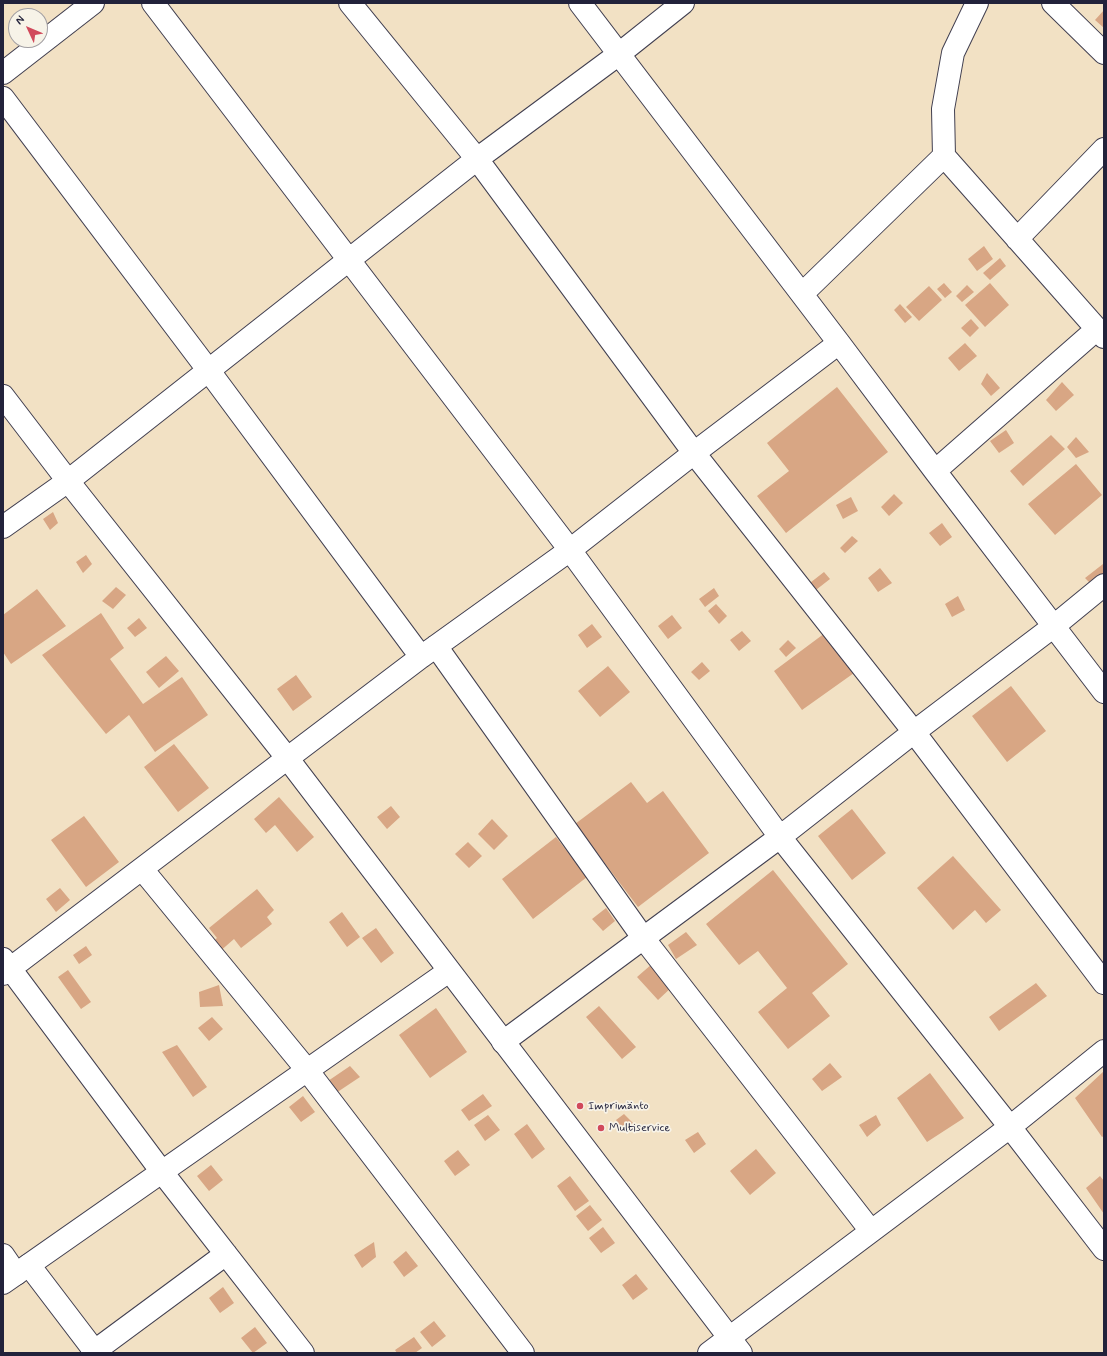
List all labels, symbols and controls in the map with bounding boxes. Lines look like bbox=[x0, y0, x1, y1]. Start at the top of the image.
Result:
north arrow bbox=[8, 8, 48, 48]
text: N bbox=[13, 13, 28, 28]
place label: Imprimänto bbox=[588, 1099, 649, 1113]
marker: Imprimänto bbox=[575, 1101, 585, 1111]
place label: Multiservice bbox=[609, 1121, 670, 1135]
marker: Multiservice bbox=[596, 1123, 606, 1133]

